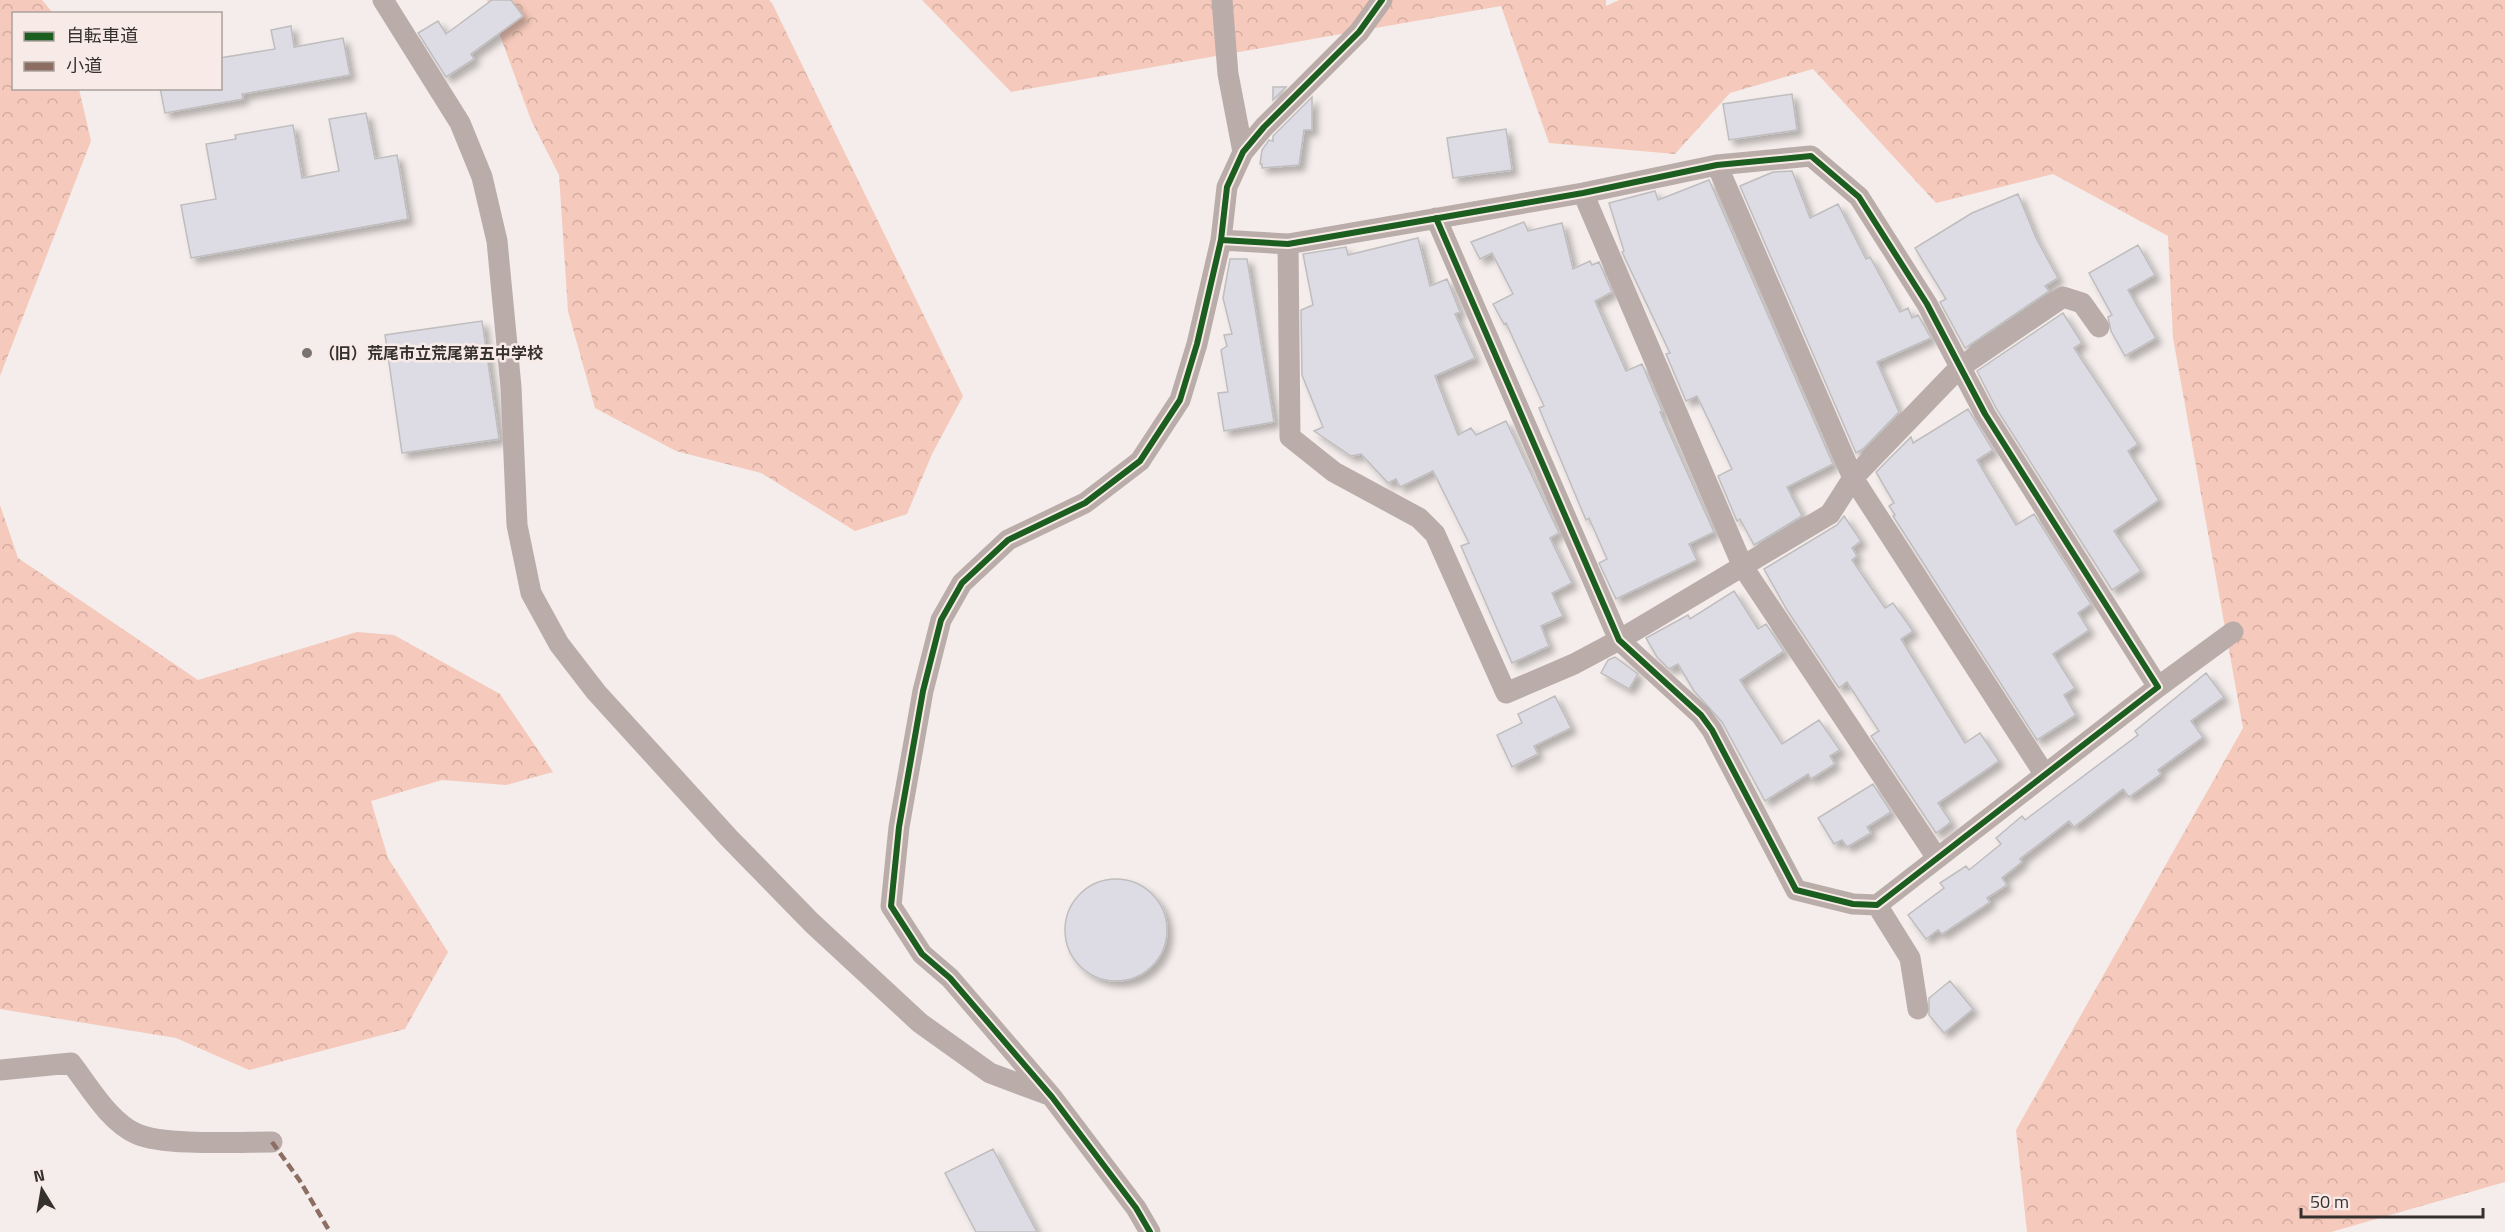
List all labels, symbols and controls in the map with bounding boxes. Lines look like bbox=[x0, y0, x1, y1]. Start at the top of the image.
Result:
legend bbox=[12, 12, 222, 90]
text: 自転車道 bbox=[66, 22, 138, 49]
text: 小道 bbox=[66, 52, 102, 79]
place label: （旧）荒尾市立荒尾第五中学校 bbox=[319, 341, 543, 365]
marker: （旧）荒尾市立荒尾第五中学校 bbox=[300, 346, 314, 360]
north arrow bbox=[12, 1160, 72, 1220]
text: N bbox=[31, 1162, 47, 1188]
scale bar bbox=[2301, 1181, 2482, 1219]
text: 50 m bbox=[2310, 1188, 2349, 1215]

